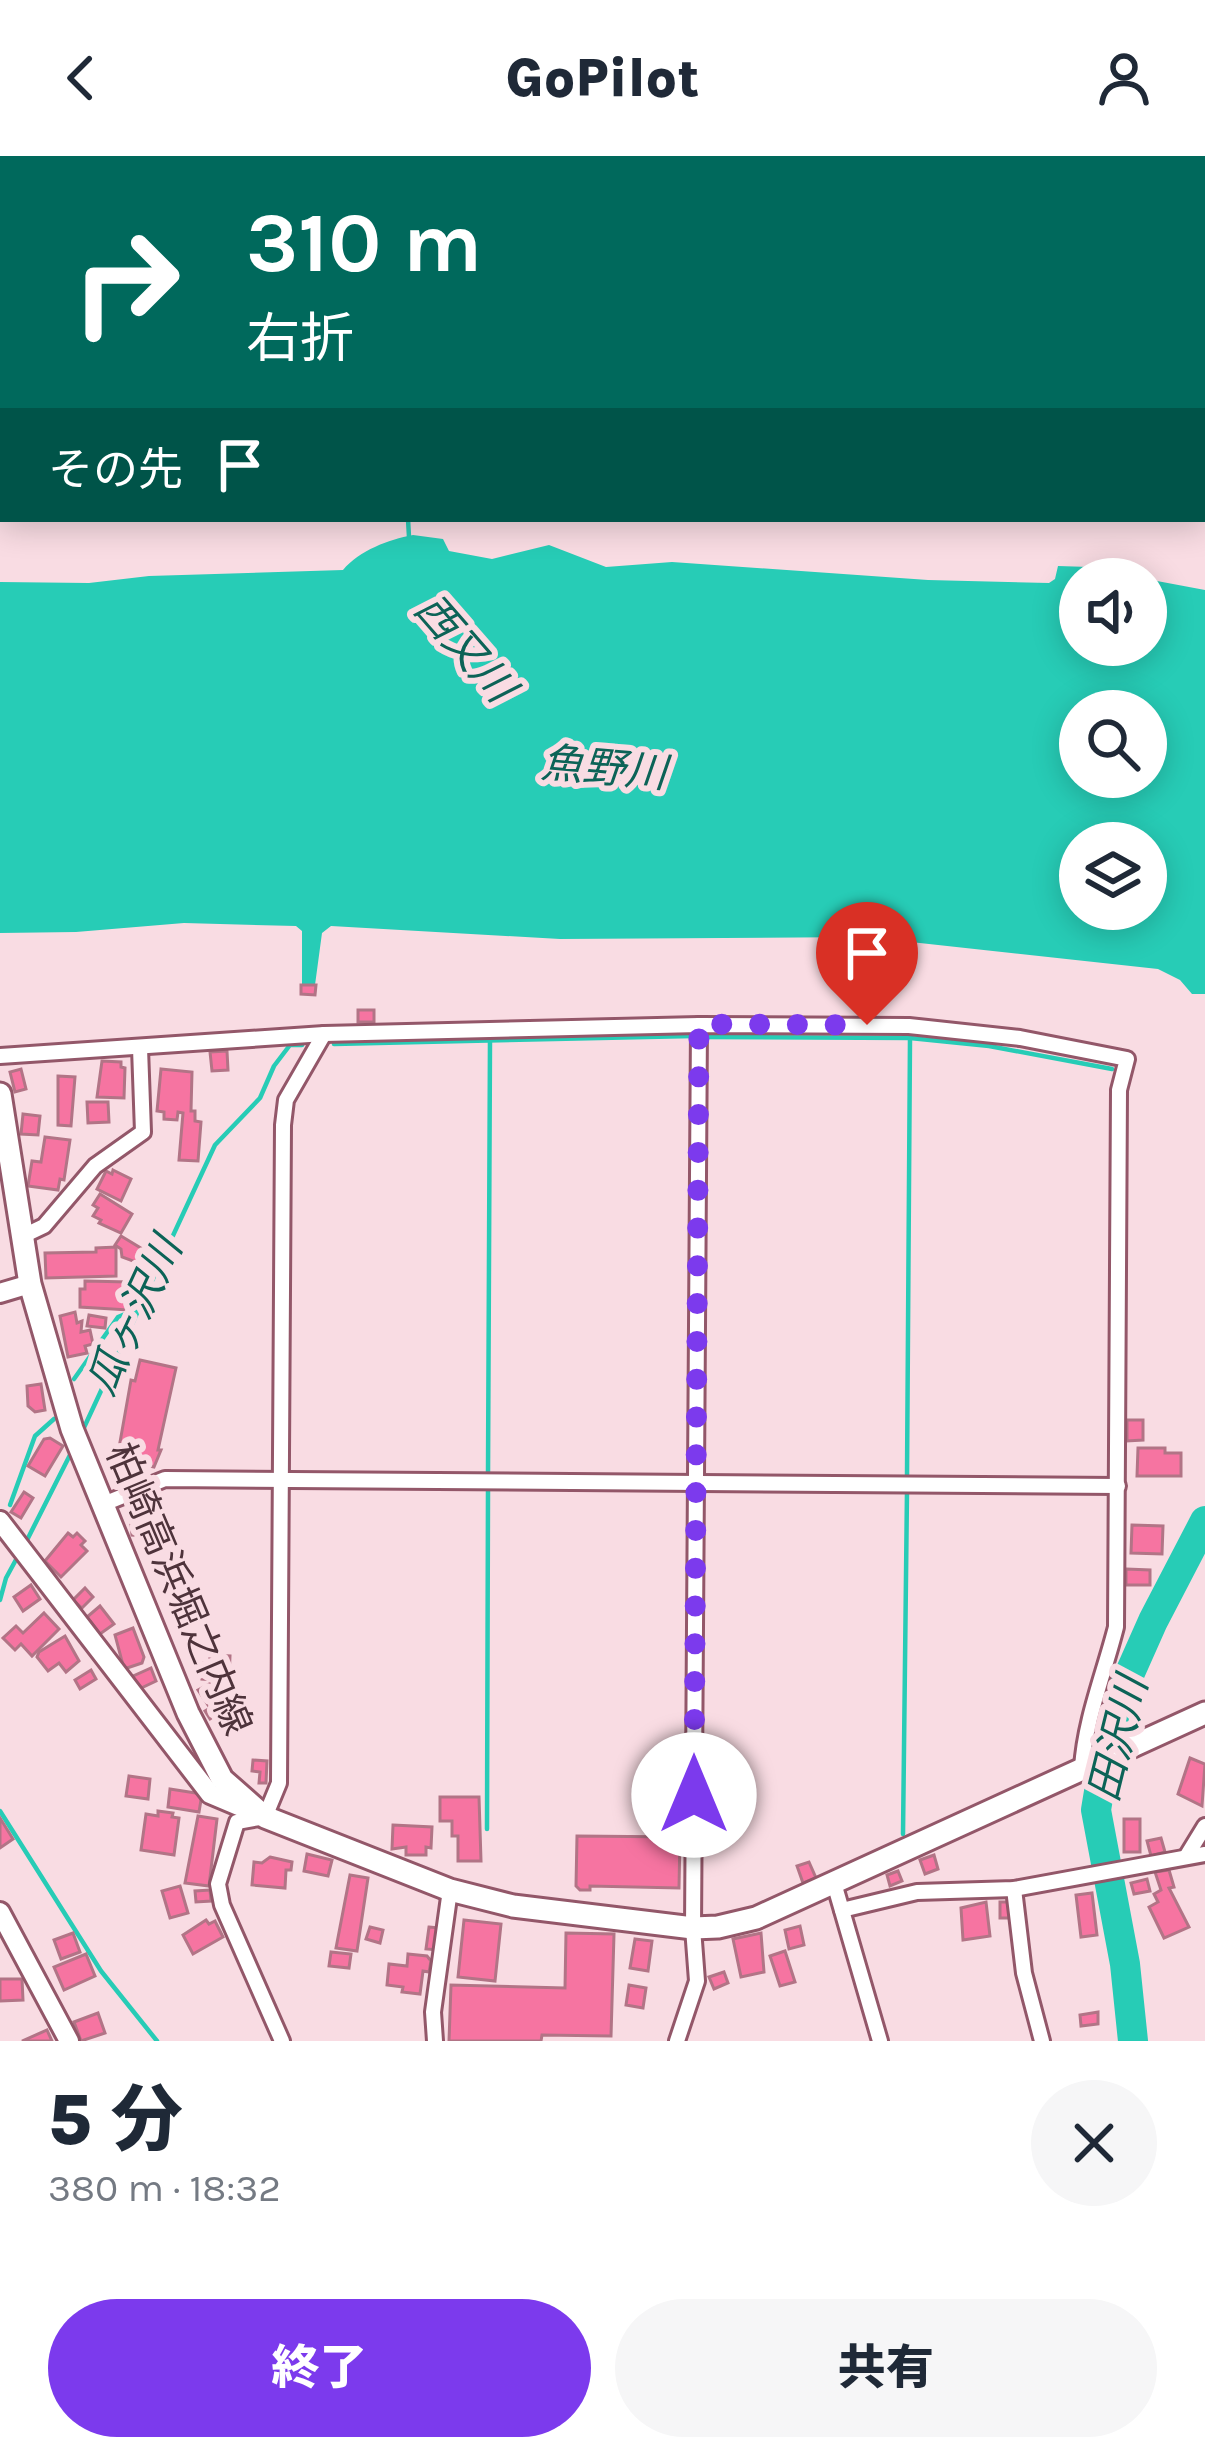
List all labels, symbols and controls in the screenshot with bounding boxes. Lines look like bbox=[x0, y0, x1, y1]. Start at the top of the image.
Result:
icon: back bbox=[48, 45, 114, 111]
icon: person bbox=[1091, 45, 1157, 111]
text: GoPilot bbox=[505, 46, 700, 110]
text: 310 m bbox=[246, 194, 482, 292]
icon: right bbox=[48, 204, 204, 360]
text: 右折 bbox=[246, 307, 354, 371]
icon: arrive bbox=[207, 432, 273, 498]
text: その先 bbox=[48, 444, 183, 496]
map controls bbox=[1059, 558, 1167, 930]
button: sound bbox=[1059, 558, 1167, 666]
water label: 西又川 bbox=[405, 584, 528, 715]
button: search bbox=[1059, 690, 1167, 798]
water label: 魚野川 bbox=[539, 738, 673, 799]
button: layers bbox=[1059, 822, 1167, 930]
pin bbox=[816, 902, 918, 1025]
icon: arrive bbox=[834, 920, 900, 986]
water label: 瓜ヶ沢川 bbox=[76, 1226, 194, 1403]
street label: 柏崎高浜堀之内線 bbox=[97, 1436, 261, 1742]
water label: 田沢川 bbox=[1078, 1668, 1158, 1806]
position arrow bbox=[631, 1732, 757, 1858]
text: 5 分 bbox=[48, 2078, 183, 2162]
button: close bbox=[1031, 2080, 1157, 2206]
text: 380 m · 18:32 bbox=[48, 2165, 281, 2211]
button: 終了 bbox=[48, 2299, 591, 2437]
button: 共有 bbox=[615, 2299, 1157, 2437]

